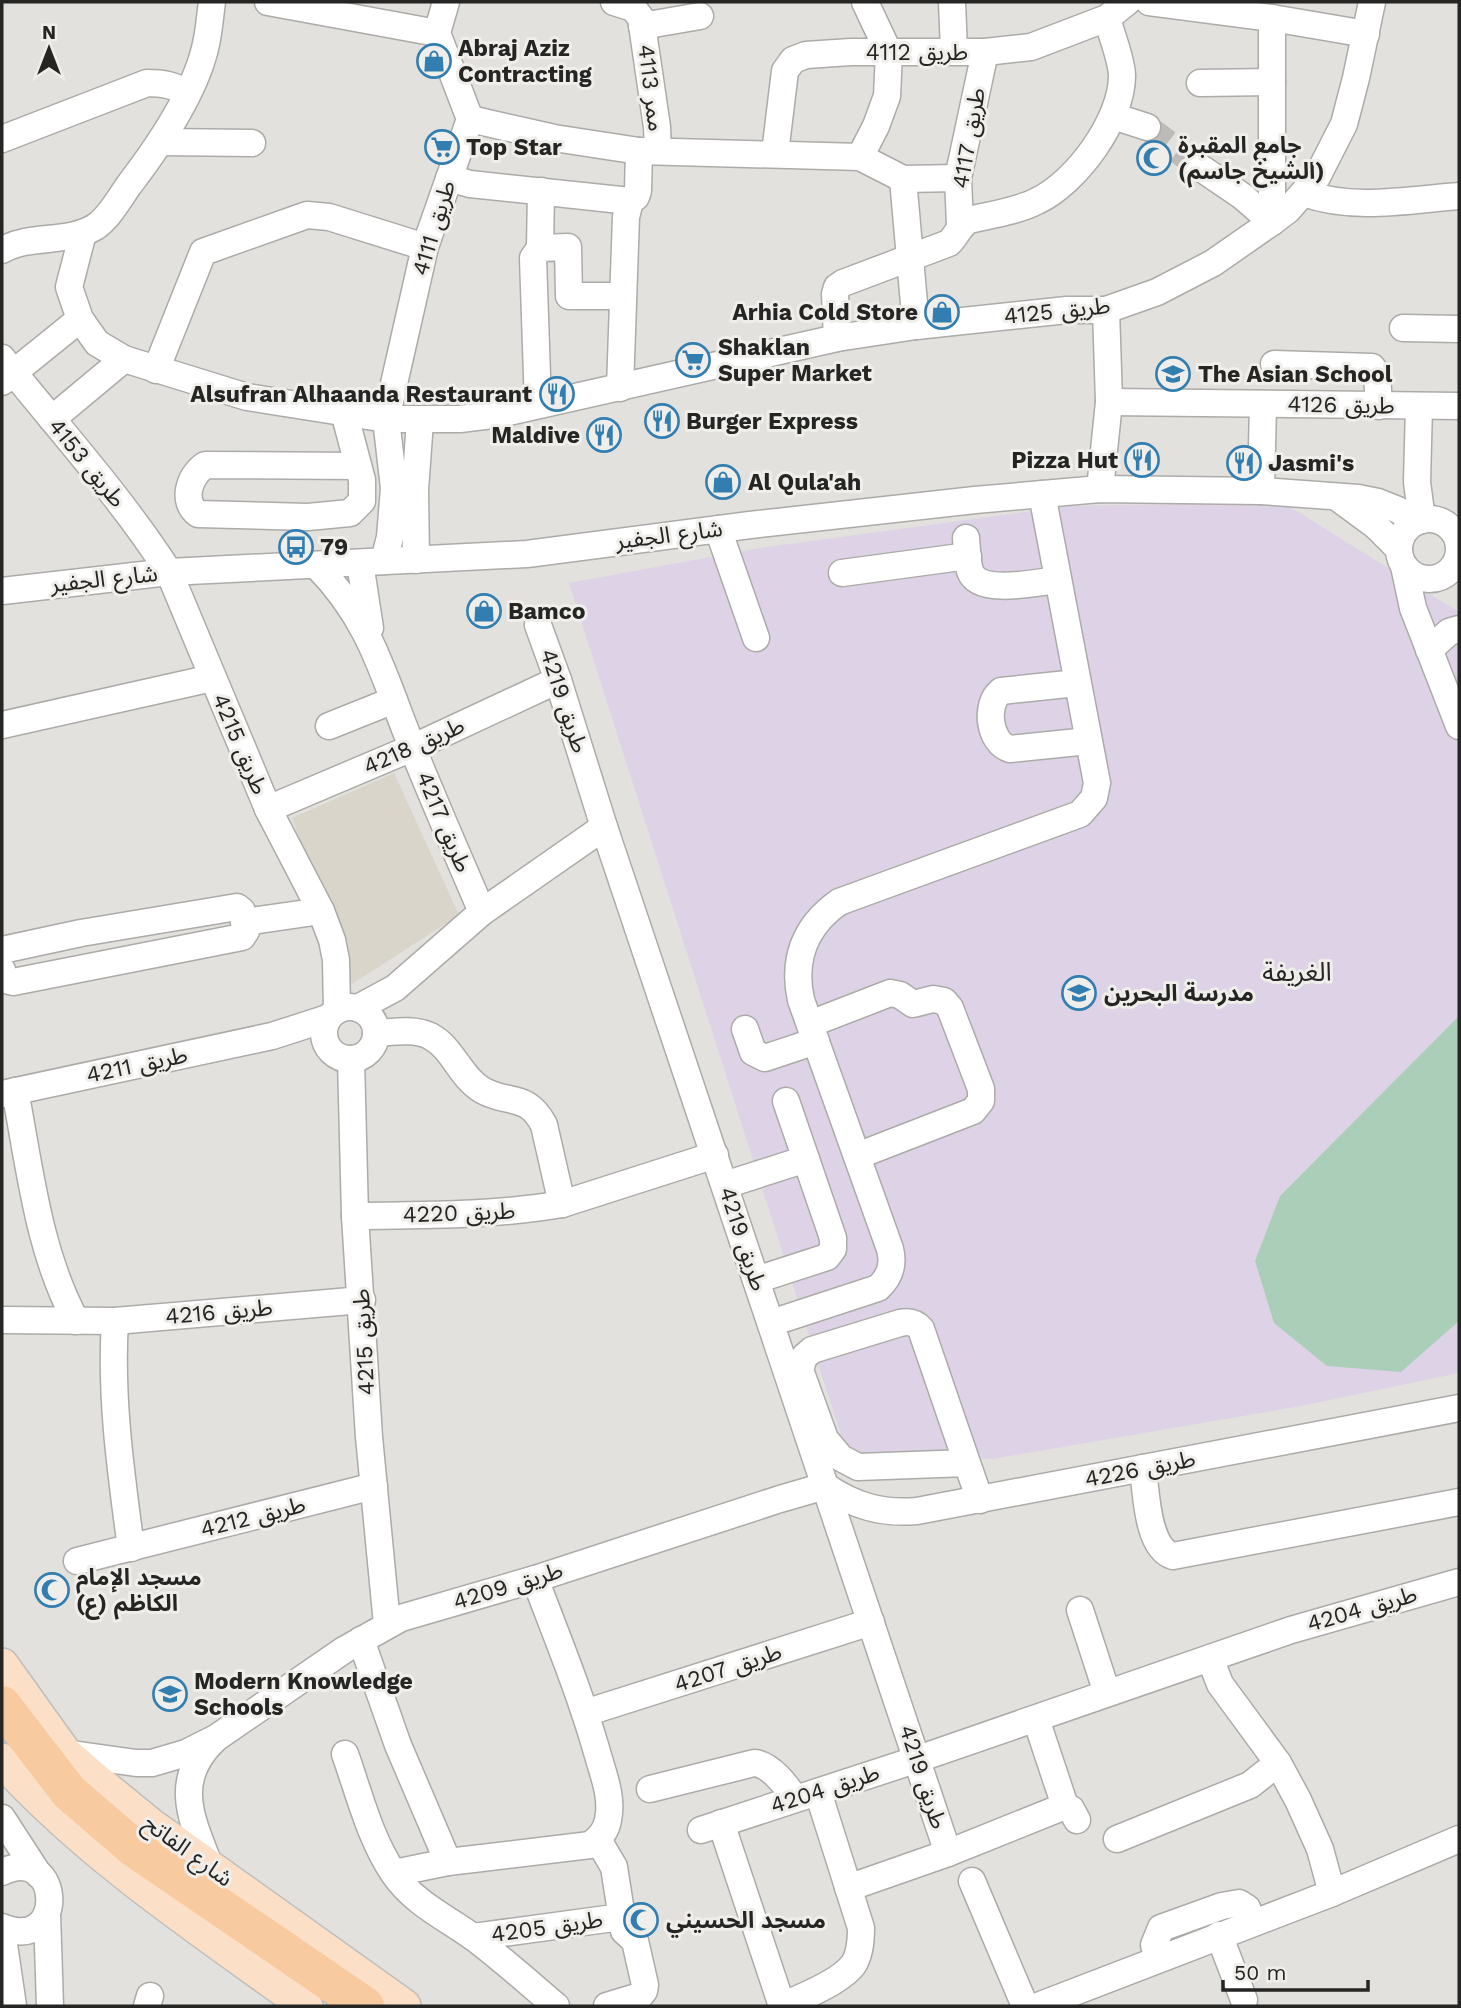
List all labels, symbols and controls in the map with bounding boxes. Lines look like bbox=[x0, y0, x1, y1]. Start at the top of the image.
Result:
north arrow bbox=[14, 14, 84, 84]
text: N bbox=[42, 21, 56, 44]
place label: Abraj Aziz Contracting bbox=[458, 35, 592, 88]
street label: طريق 4112 bbox=[866, 39, 968, 66]
shop icon: Abraj Aziz Contracting bbox=[415, 42, 453, 80]
street label: ممر 4113 bbox=[632, 43, 670, 133]
street label: طريق 4117 bbox=[947, 86, 991, 190]
supermarket icon: Top Star bbox=[423, 128, 461, 166]
place label: جامع المقبرة (الشيخ جاسم) bbox=[1178, 132, 1324, 188]
place label: Top Star bbox=[466, 134, 562, 161]
mosque icon: جامع المقبرة (الشيخ جاسم) bbox=[1135, 139, 1173, 177]
street label: طريق 4111 bbox=[407, 177, 461, 279]
street label: طريق 4125 bbox=[1003, 292, 1111, 330]
shop icon: Arhia Cold Store bbox=[923, 293, 961, 331]
place label: Arhia Cold Store bbox=[732, 299, 918, 326]
place label: Shaklan Super Market bbox=[718, 334, 872, 387]
supermarket icon: Shaklan Super Market bbox=[674, 341, 712, 379]
school or university icon: The Asian School bbox=[1154, 355, 1192, 393]
place label: The Asian School bbox=[1198, 361, 1393, 388]
restaurant icon: Alsufran Alhaanda Restaurant bbox=[538, 375, 576, 413]
place label: Alsufran Alhaanda Restaurant bbox=[190, 381, 532, 408]
street label: طريق 4126 bbox=[1287, 391, 1395, 419]
restaurant icon: Burger Express bbox=[643, 402, 681, 440]
place label: Burger Express bbox=[686, 408, 858, 435]
street label: طريق 4153 bbox=[43, 413, 131, 513]
restaurant icon: Maldive bbox=[585, 416, 623, 454]
place label: Maldive bbox=[491, 422, 580, 449]
restaurant icon: Pizza Hut bbox=[1123, 441, 1161, 479]
restaurant icon: Jasmi's bbox=[1225, 444, 1263, 482]
place label: Pizza Hut bbox=[1011, 447, 1118, 474]
place label: Jasmi's bbox=[1268, 450, 1354, 477]
shop icon: Al Qula'ah bbox=[704, 463, 742, 501]
place label: Al Qula'ah bbox=[748, 469, 861, 496]
street label: شارع الجفير bbox=[613, 515, 725, 558]
bus stop icon: 79 bbox=[277, 528, 315, 566]
place label: 79 bbox=[320, 534, 348, 561]
street label: شارع الجفير bbox=[48, 560, 159, 601]
shop icon: Bamco bbox=[465, 592, 503, 630]
place label: Bamco bbox=[508, 598, 586, 625]
street label: طريق 4219 bbox=[534, 646, 594, 756]
street label: طريق 4215 bbox=[207, 689, 273, 799]
street label: طريق 4218 bbox=[359, 712, 469, 780]
street label: طريق 4217 bbox=[411, 768, 477, 876]
district label: الغريفة bbox=[1262, 957, 1332, 987]
school or university icon: مدرسة البحرين bbox=[1060, 974, 1098, 1012]
place label: مدرسة البحرين bbox=[1104, 980, 1254, 1007]
street label: طريق 4211 bbox=[84, 1041, 190, 1089]
street label: طريق 4219 bbox=[713, 1184, 773, 1294]
street label: طريق 4220 bbox=[402, 1198, 516, 1228]
street label: طريق 4215 bbox=[348, 1288, 380, 1396]
street label: طريق 4216 bbox=[164, 1294, 274, 1330]
street label: طريق 4226 bbox=[1082, 1445, 1198, 1493]
street label: طريق 4212 bbox=[198, 1491, 308, 1543]
street label: طريق 4209 bbox=[450, 1557, 566, 1615]
place label: مسجد الإمام الكاظم (ع) bbox=[76, 1564, 202, 1620]
mosque icon: مسجد الإمام الكاظم (ع) bbox=[33, 1571, 71, 1609]
street label: طريق 4204 bbox=[1304, 1580, 1420, 1638]
street label: طريق 4207 bbox=[671, 1638, 785, 1698]
place label: Modern Knowledge Schools bbox=[194, 1668, 413, 1721]
school or university icon: Modern Knowledge Schools bbox=[151, 1675, 189, 1713]
street label: طريق 4219 bbox=[893, 1722, 953, 1832]
street label: طريق 4204 bbox=[767, 1759, 883, 1819]
street label: شارع الفاتح bbox=[136, 1810, 238, 1895]
mosque icon: مسجد الحسيني bbox=[622, 1901, 660, 1939]
street label: طريق 4205 bbox=[489, 1906, 605, 1948]
place label: مسجد الحسيني bbox=[666, 1907, 826, 1938]
scale bar bbox=[1223, 1948, 1368, 1992]
text: 50 m bbox=[1234, 1960, 1286, 1985]

